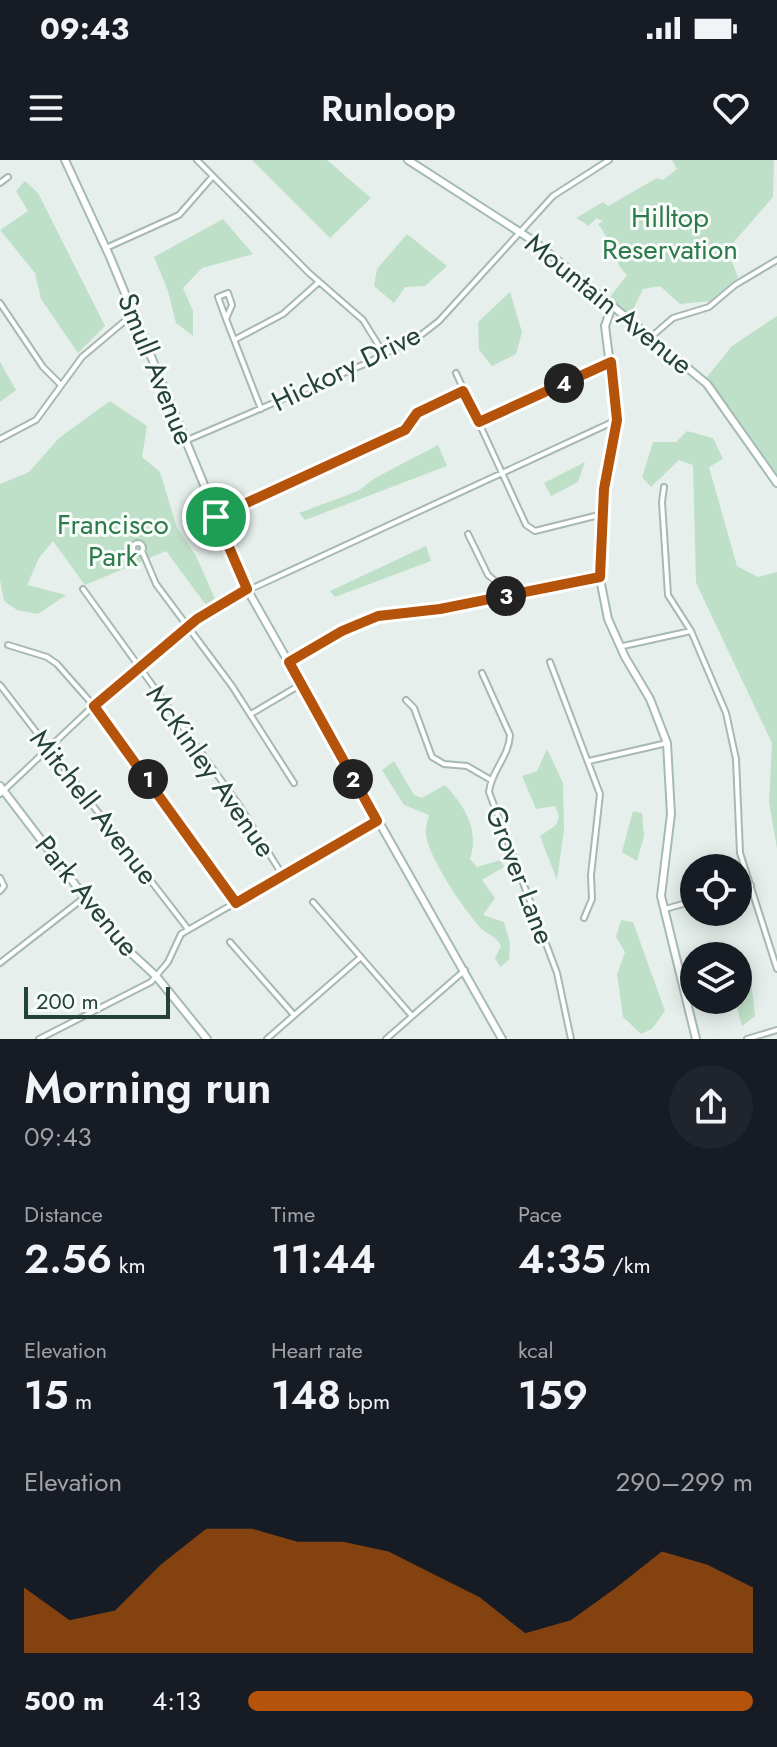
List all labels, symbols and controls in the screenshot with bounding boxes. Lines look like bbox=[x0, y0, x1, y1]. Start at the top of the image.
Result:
text: 09:43 bbox=[40, 7, 129, 50]
text: Runloop bbox=[321, 82, 456, 134]
icon: menu bbox=[24, 86, 68, 130]
icon: heart bbox=[709, 86, 753, 130]
park label: Hilltop Reservation bbox=[602, 197, 738, 270]
street label: Mountain Avenue bbox=[516, 224, 702, 384]
street label: Smull Avenue bbox=[107, 287, 205, 451]
street label: Hickory Drive bbox=[265, 314, 427, 422]
pin: 4 bbox=[544, 363, 584, 403]
text: 4 bbox=[556, 367, 572, 399]
pin bbox=[182, 483, 250, 551]
icon: arrive bbox=[194, 495, 238, 539]
park label: Francisco Park bbox=[57, 504, 169, 577]
pin: 3 bbox=[486, 576, 526, 616]
text: 3 bbox=[499, 580, 513, 612]
street label: McKinley Avenue bbox=[136, 676, 286, 866]
street label: Mitchell Avenue bbox=[20, 720, 168, 894]
pin: 1 bbox=[128, 759, 168, 799]
pin: 2 bbox=[333, 759, 373, 799]
text: 1 bbox=[142, 763, 154, 795]
text: 2 bbox=[346, 763, 360, 795]
street label: Grover Lane bbox=[475, 800, 565, 950]
street label: Park Avenue bbox=[25, 827, 149, 965]
map controls bbox=[680, 854, 752, 1014]
button: locate bbox=[680, 854, 752, 926]
button: layers bbox=[680, 942, 752, 1014]
scale bar bbox=[24, 983, 170, 1019]
text: 200 m bbox=[36, 985, 99, 1017]
text: Morning run bbox=[24, 1056, 272, 1120]
button: share bbox=[669, 1065, 753, 1149]
text: 09:43 bbox=[24, 1118, 92, 1156]
text: Distance bbox=[24, 1198, 103, 1230]
text: Time bbox=[271, 1198, 315, 1230]
text: Pace bbox=[518, 1198, 562, 1230]
text: 2.56 bbox=[24, 1230, 112, 1288]
text: 11:44 bbox=[271, 1230, 376, 1288]
text: 4:35 bbox=[518, 1230, 606, 1288]
text: km bbox=[112, 1249, 146, 1281]
text: /km bbox=[606, 1249, 651, 1281]
text: Elevation bbox=[24, 1334, 107, 1366]
text: Heart rate bbox=[271, 1334, 363, 1366]
text: kcal bbox=[518, 1334, 554, 1366]
text: 15 bbox=[24, 1366, 68, 1424]
text: 148 bbox=[271, 1366, 341, 1424]
text: 159 bbox=[518, 1366, 588, 1424]
text: m bbox=[68, 1385, 92, 1417]
text: bpm bbox=[341, 1385, 390, 1417]
text: Elevation bbox=[24, 1463, 122, 1501]
text: 290–299 m bbox=[616, 1463, 753, 1501]
text: 500 m bbox=[24, 1682, 104, 1720]
text: 4:13 bbox=[152, 1682, 201, 1720]

